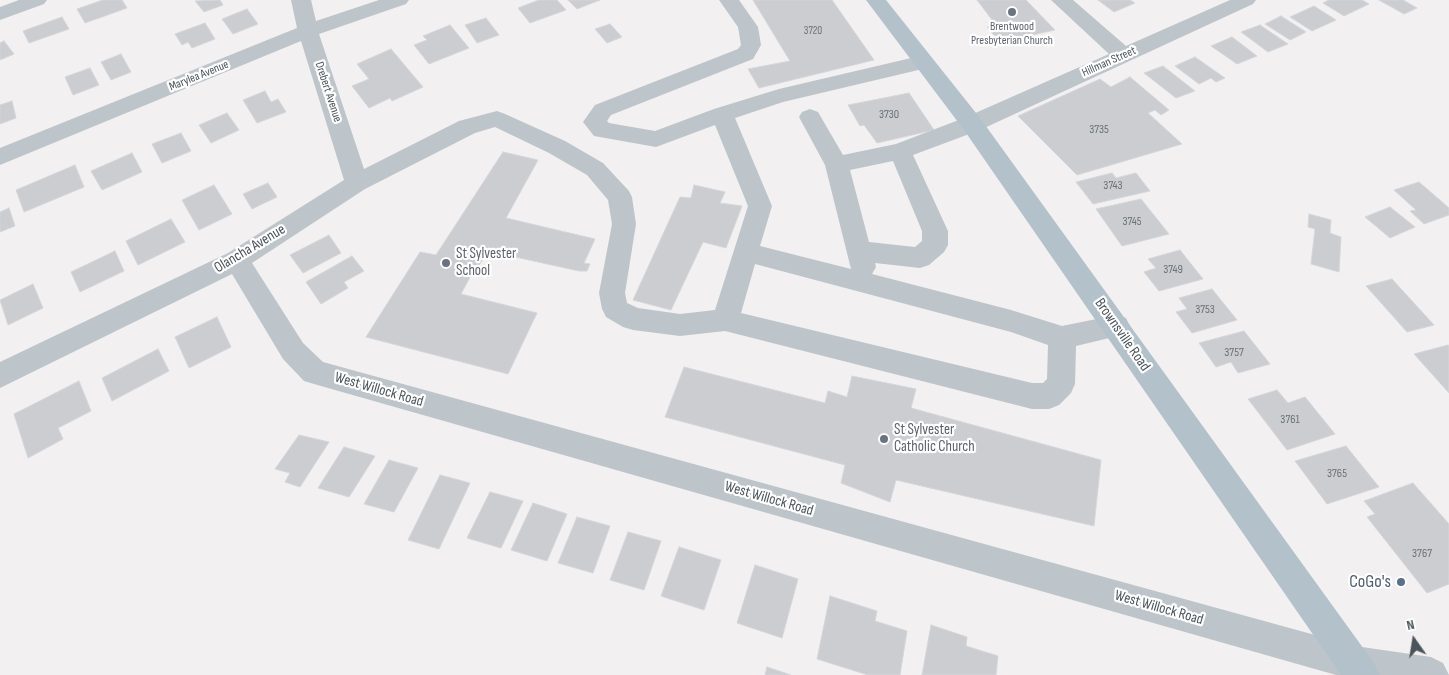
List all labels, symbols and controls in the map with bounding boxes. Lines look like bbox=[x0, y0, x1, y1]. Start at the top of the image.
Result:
marker: Brentwood Presbyterian Church bbox=[1006, 6, 1018, 18]
place label: Brentwood Presbyterian Church bbox=[971, 20, 1053, 48]
house number: 3720 bbox=[804, 24, 822, 38]
street label: Hillman Street bbox=[1080, 44, 1138, 80]
street label: Marylea Avenue bbox=[167, 58, 231, 94]
street label: Drebert Avenue bbox=[312, 60, 344, 124]
house number: 3730 bbox=[879, 108, 899, 122]
house number: 3735 bbox=[1089, 123, 1109, 137]
house number: 3743 bbox=[1103, 179, 1123, 193]
house number: 3745 bbox=[1122, 215, 1142, 229]
street label: Olancha Avenue bbox=[211, 221, 289, 277]
place label: St Sylvester School bbox=[456, 245, 516, 280]
marker: St Sylvester School bbox=[440, 257, 452, 269]
house number: 3749 bbox=[1163, 263, 1183, 277]
street label: Brownsville Road bbox=[1090, 295, 1154, 375]
house number: 3753 bbox=[1195, 303, 1215, 317]
house number: 3757 bbox=[1224, 346, 1244, 360]
street label: West Willock Road bbox=[333, 369, 425, 411]
house number: 3761 bbox=[1280, 413, 1300, 427]
place label: St Sylvester Catholic Church bbox=[894, 421, 975, 456]
marker: St Sylvester Catholic Church bbox=[878, 433, 890, 445]
house number: 3765 bbox=[1327, 467, 1347, 481]
street label: West Willock Road bbox=[723, 478, 815, 520]
house number: 3767 bbox=[1412, 547, 1432, 561]
place label: CoGo's bbox=[1349, 571, 1391, 593]
marker: CoGo's bbox=[1395, 576, 1407, 588]
street label: West Willock Road bbox=[1113, 587, 1205, 629]
north arrow bbox=[1389, 615, 1439, 665]
text: N bbox=[1405, 616, 1416, 634]

